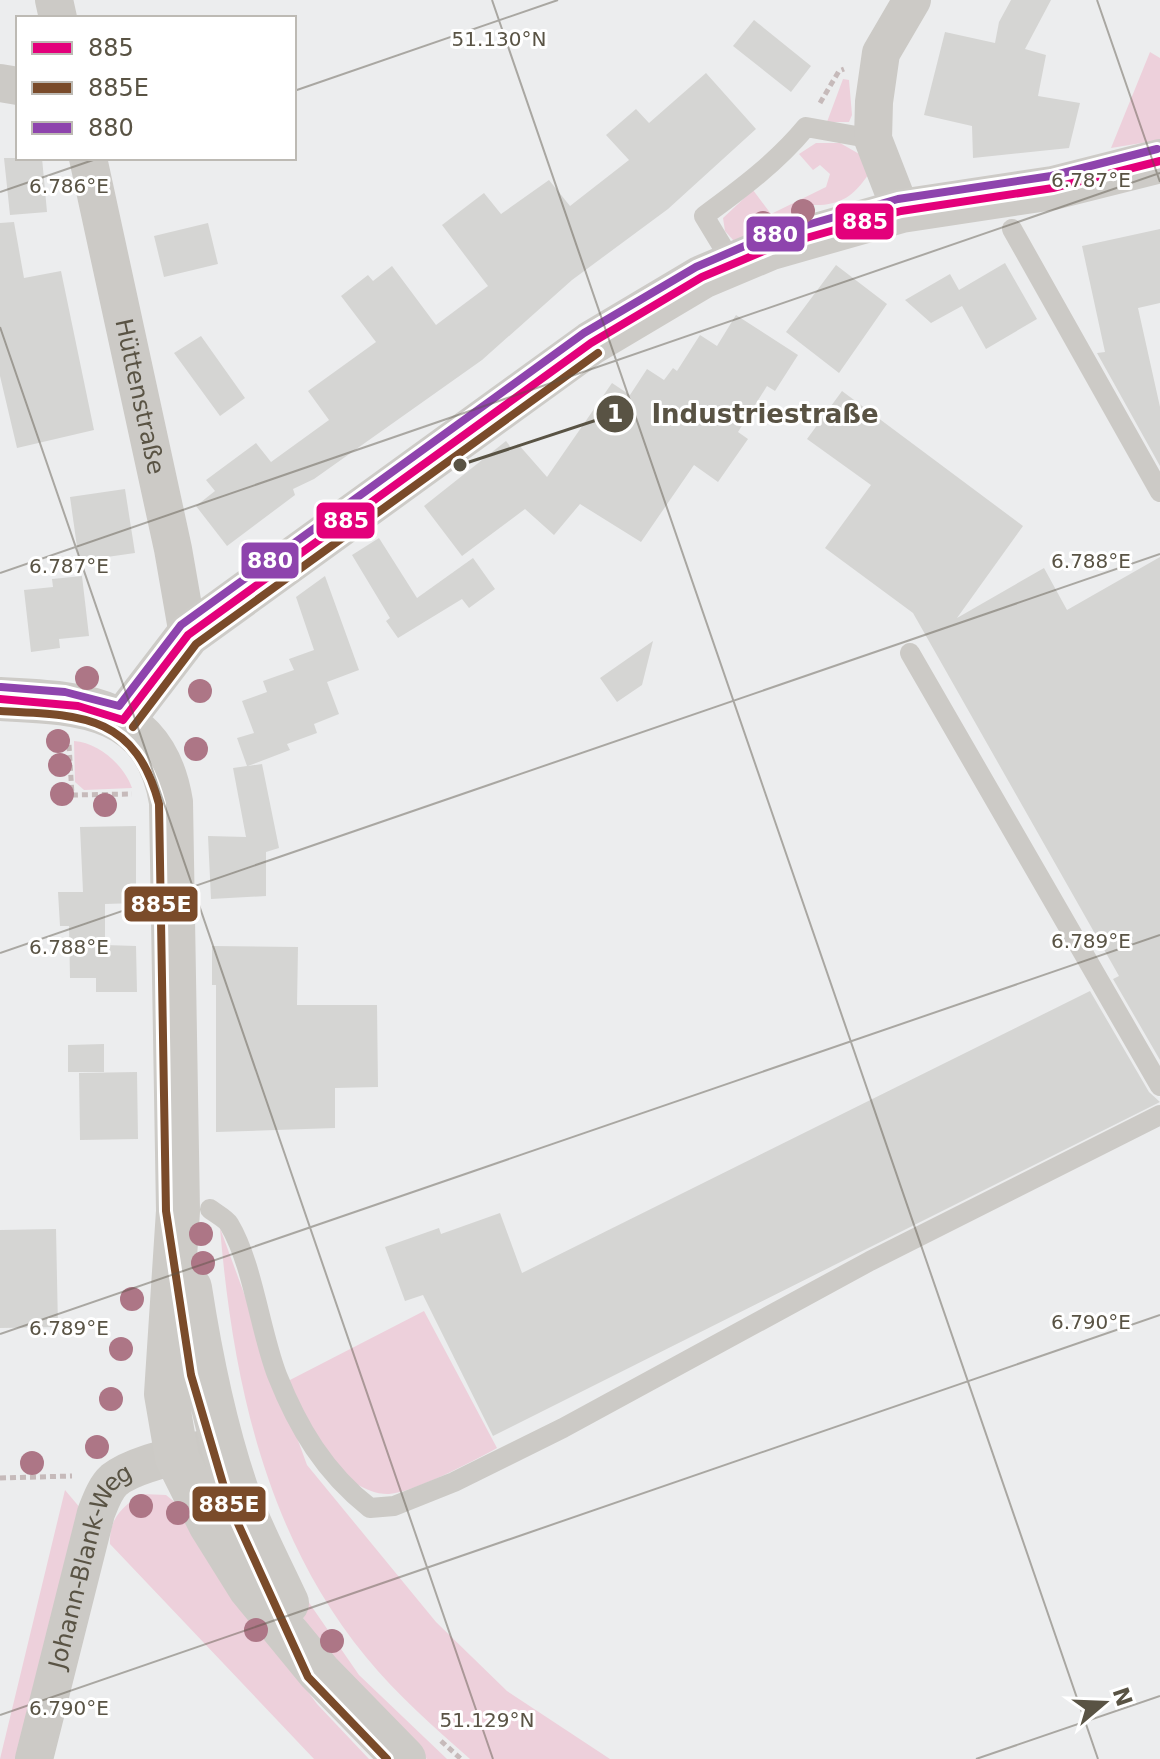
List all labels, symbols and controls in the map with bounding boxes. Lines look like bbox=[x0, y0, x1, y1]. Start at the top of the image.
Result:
legend bbox=[16, 16, 296, 160]
text: 51.130°N bbox=[452, 27, 546, 51]
text: 885 bbox=[88, 34, 134, 62]
text: 885E bbox=[88, 74, 149, 102]
text: 880 bbox=[88, 114, 134, 142]
text: 6.787°E bbox=[1051, 168, 1131, 192]
text: 6.786°E bbox=[29, 174, 109, 198]
line badge: 885 bbox=[834, 202, 895, 241]
text: 885 bbox=[842, 209, 888, 234]
line badge: 880 bbox=[745, 215, 806, 253]
text: 880 bbox=[752, 222, 798, 247]
street label: Hüttenstraße bbox=[109, 316, 170, 477]
callout: Industriestraße bbox=[595, 389, 895, 439]
text: Industriestraße bbox=[651, 399, 879, 429]
text: 1 bbox=[607, 400, 623, 428]
line badge: 885 bbox=[315, 501, 376, 540]
text: 885 bbox=[323, 508, 369, 533]
line badge: 880 bbox=[240, 541, 300, 580]
text: 880 bbox=[247, 548, 293, 573]
text: 6.788°E bbox=[1051, 549, 1131, 573]
text: 6.787°E bbox=[29, 554, 109, 578]
line badge: 885E bbox=[123, 885, 199, 923]
text: 885E bbox=[131, 892, 191, 917]
text: 6.789°E bbox=[1051, 929, 1131, 953]
text: 6.788°E bbox=[29, 935, 109, 959]
text: 6.790°E bbox=[1051, 1310, 1131, 1334]
text: 6.789°E bbox=[29, 1316, 109, 1340]
street label: Johann-Blank-Weg bbox=[43, 1458, 137, 1674]
line badge: 885E bbox=[191, 1485, 267, 1523]
text: 885E bbox=[199, 1492, 259, 1517]
north arrow bbox=[1064, 1663, 1144, 1743]
text: N bbox=[1108, 1684, 1137, 1709]
text: 6.790°E bbox=[29, 1696, 109, 1720]
text: 51.129°N bbox=[440, 1708, 534, 1732]

